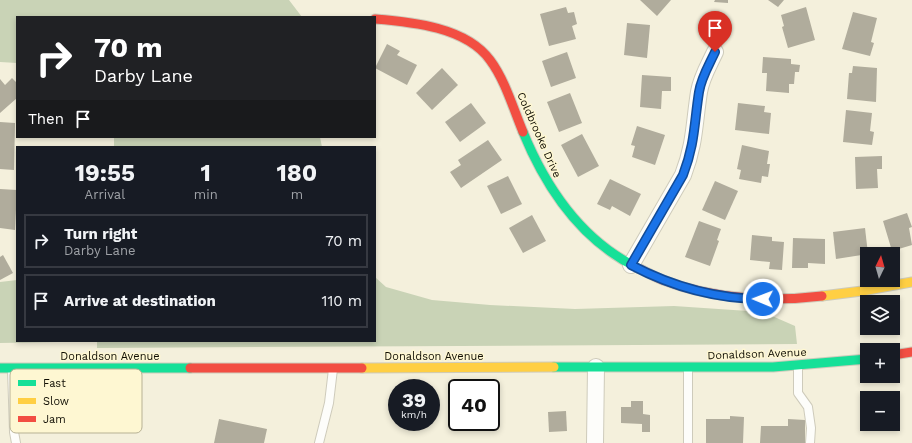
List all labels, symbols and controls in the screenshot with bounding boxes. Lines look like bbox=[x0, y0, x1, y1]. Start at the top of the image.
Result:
pin bbox=[698, 11, 732, 52]
icon: arrive bbox=[704, 17, 726, 39]
text: 70 m bbox=[94, 31, 163, 64]
icon: right bbox=[28, 32, 80, 84]
text: Darby Lane bbox=[94, 65, 193, 86]
street label: Coldbrooke Drive bbox=[514, 90, 564, 180]
icon: arrive bbox=[72, 108, 94, 130]
text: Then bbox=[28, 110, 64, 128]
text: 19:55 bbox=[75, 159, 135, 187]
text: 1 bbox=[201, 159, 211, 187]
text: 180 bbox=[276, 159, 317, 187]
text: Arrival bbox=[85, 187, 125, 202]
text: min bbox=[194, 187, 218, 202]
text: m bbox=[291, 187, 303, 202]
text: Turn right bbox=[64, 225, 137, 243]
icon: right bbox=[30, 230, 52, 252]
text: 70 m bbox=[325, 232, 362, 250]
text: Darby Lane bbox=[64, 243, 136, 258]
north arrow bbox=[860, 247, 900, 287]
map controls bbox=[860, 247, 900, 431]
position arrow bbox=[742, 278, 784, 320]
icon: arrive bbox=[30, 290, 52, 312]
text: Arrive at destination bbox=[64, 292, 216, 310]
text: 110 m bbox=[322, 292, 362, 310]
button: layers bbox=[860, 295, 900, 335]
button: + bbox=[860, 343, 900, 383]
street label: Donaldson Avenue bbox=[707, 346, 807, 362]
street label: Donaldson Avenue bbox=[60, 350, 160, 363]
street label: Donaldson Avenue bbox=[384, 350, 484, 363]
legend bbox=[10, 369, 142, 433]
text: Fast bbox=[43, 377, 66, 390]
speed limit sign: 40 bbox=[448, 379, 500, 431]
text: 39 bbox=[402, 388, 426, 412]
button: − bbox=[860, 391, 900, 431]
text: Slow bbox=[43, 395, 69, 408]
text: km/h bbox=[401, 409, 427, 420]
text: Jam bbox=[43, 413, 66, 426]

